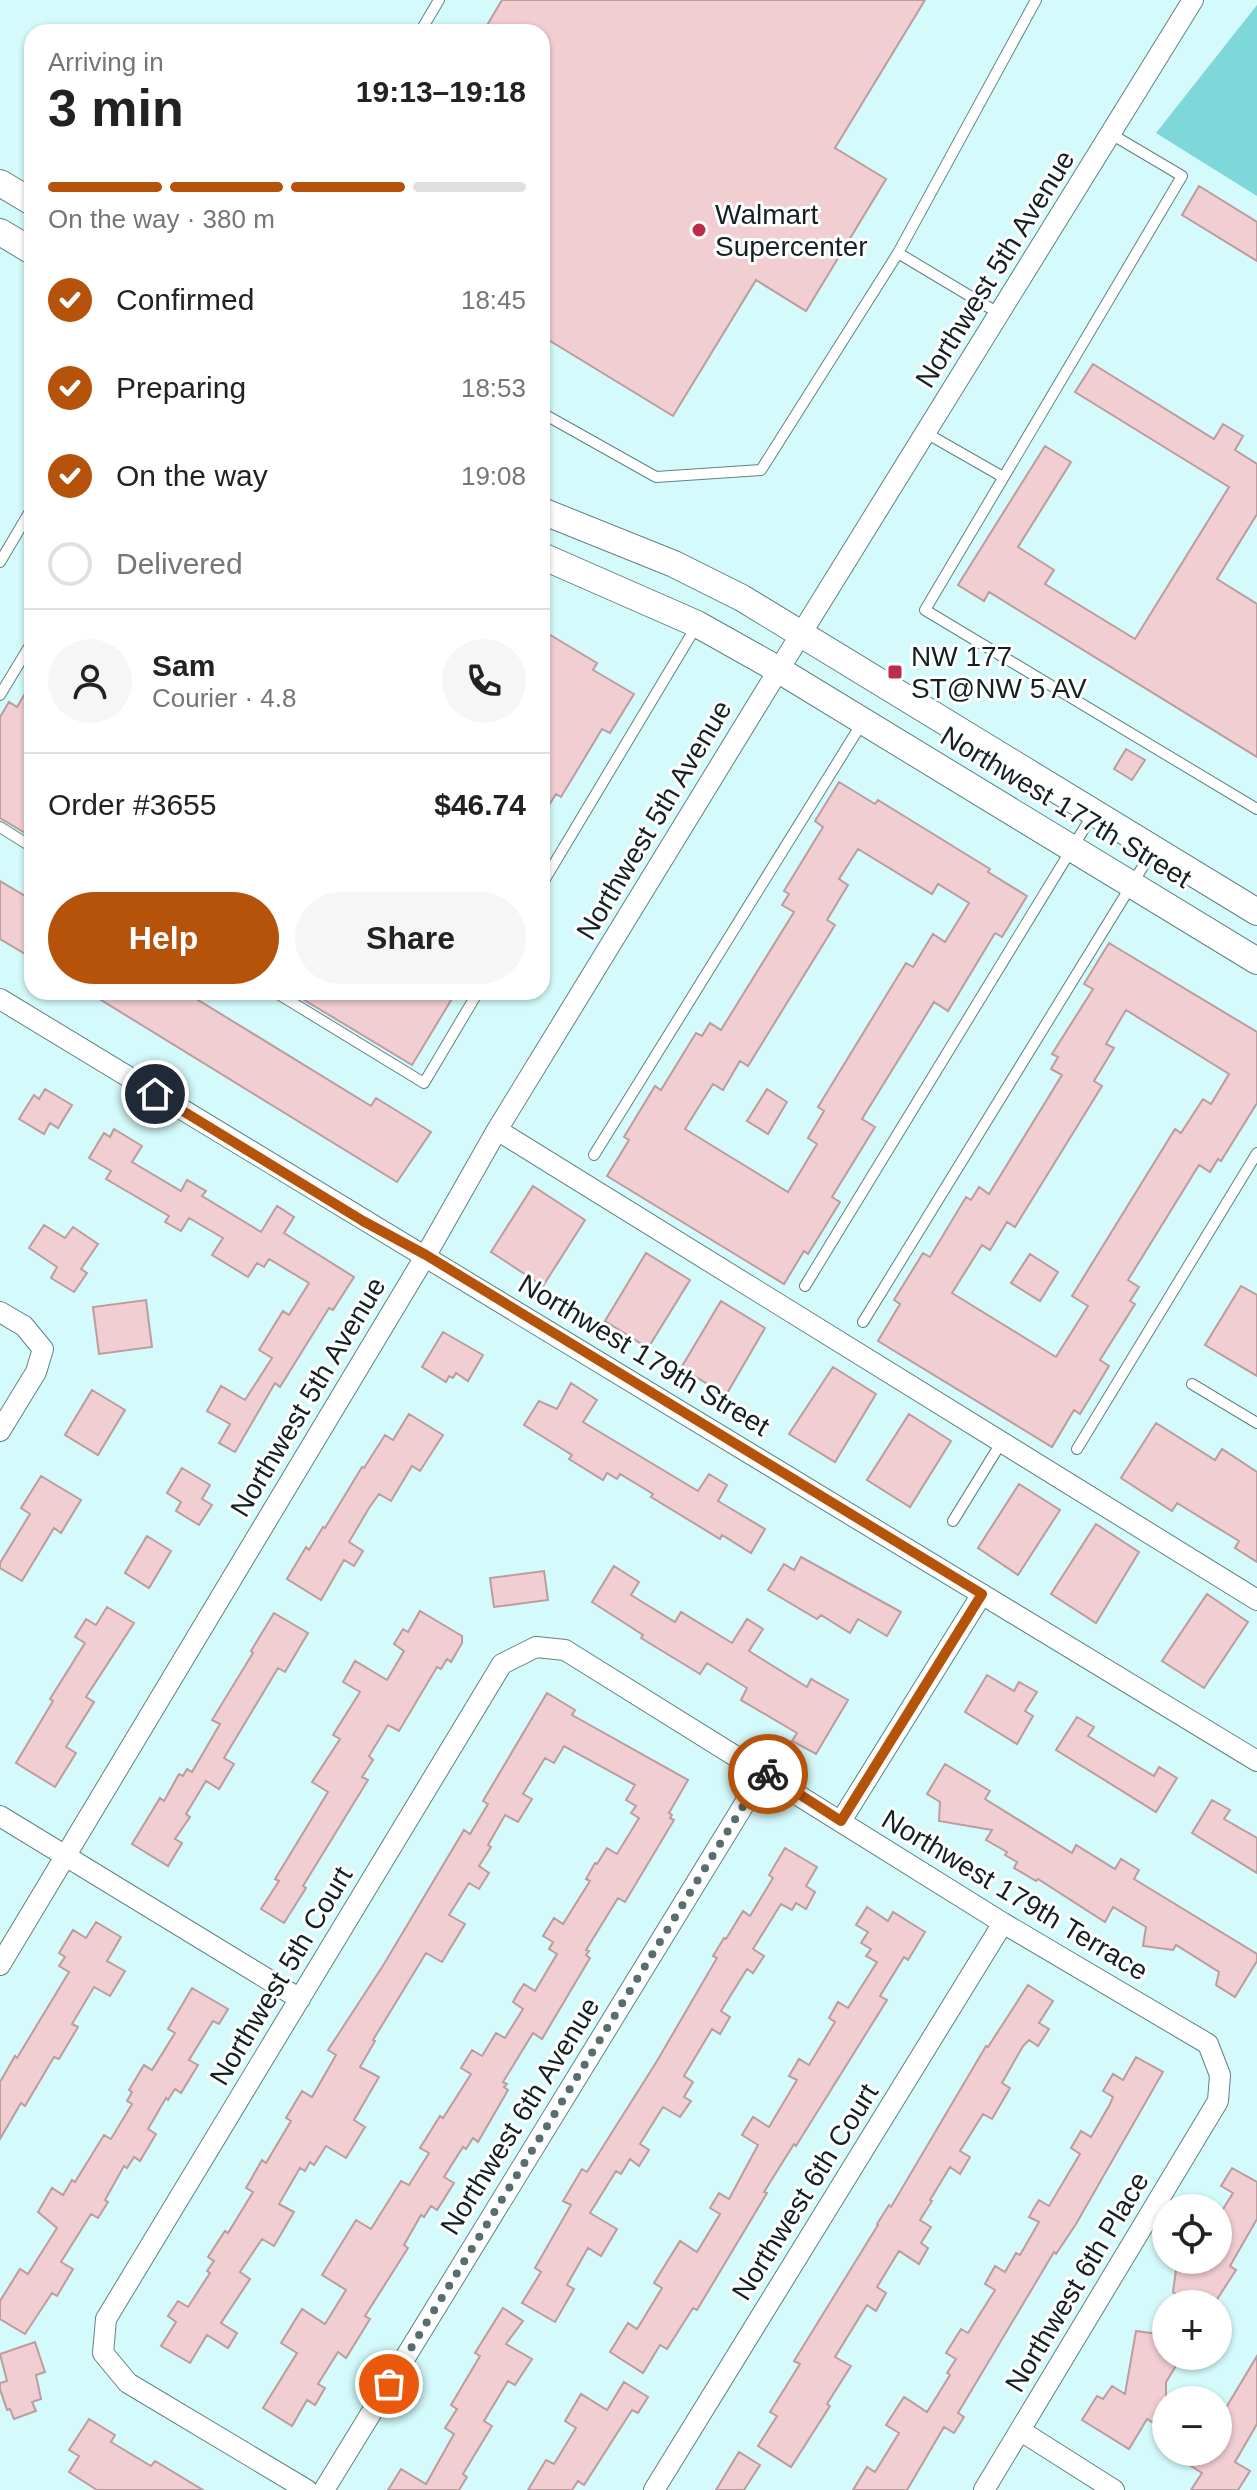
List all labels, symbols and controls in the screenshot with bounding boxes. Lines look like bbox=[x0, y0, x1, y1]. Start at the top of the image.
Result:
text: Arriving in bbox=[48, 47, 164, 77]
text: 19:13–19:18 bbox=[356, 75, 526, 108]
text: 3 min bbox=[48, 79, 184, 137]
street label: Northwest 5th Avenue bbox=[909, 145, 1081, 393]
place label: Walmart Supercenter bbox=[715, 199, 868, 262]
text: On the way · 380 m bbox=[48, 204, 275, 234]
marker: Walmart Supercenter bbox=[690, 221, 708, 239]
icon: check bbox=[48, 278, 92, 322]
text: Confirmed bbox=[116, 283, 254, 316]
text: 18:45 bbox=[461, 285, 526, 315]
icon: check bbox=[48, 366, 92, 410]
text: Preparing bbox=[116, 371, 246, 404]
text: 18:53 bbox=[461, 373, 526, 403]
icon: check bbox=[48, 454, 92, 498]
text: On the way bbox=[116, 459, 268, 492]
text: 19:08 bbox=[461, 461, 526, 491]
text: Delivered bbox=[116, 547, 243, 580]
button: person bbox=[48, 639, 132, 723]
button: phone bbox=[442, 639, 526, 723]
place label: NW 177 ST@NW 5 AV bbox=[911, 641, 1087, 704]
text: Sam bbox=[152, 649, 215, 682]
marker: NW 177 ST@NW 5 AV bbox=[886, 663, 904, 681]
text: Courier · 4.8 bbox=[152, 683, 297, 713]
street label: Northwest 5th Avenue bbox=[570, 695, 738, 945]
street label: Northwest 177th Street bbox=[935, 720, 1197, 894]
text: Order #3655 bbox=[48, 788, 216, 821]
text: $46.74 bbox=[434, 788, 526, 821]
button: Help bbox=[48, 892, 279, 984]
button: Share bbox=[295, 892, 526, 984]
pin bbox=[121, 1060, 189, 1128]
icon: home bbox=[133, 1072, 177, 1116]
street label: Northwest 179th Street bbox=[513, 1268, 775, 1442]
street label: Northwest 5th Avenue bbox=[224, 1272, 392, 1522]
courier bbox=[728, 1734, 808, 1814]
icon: bike bbox=[746, 1752, 790, 1796]
street label: Northwest 179th Terrace bbox=[876, 1803, 1154, 1987]
street label: Northwest 5th Court bbox=[204, 1861, 359, 2091]
street label: Northwest 6th Avenue bbox=[434, 1992, 606, 2240]
street label: Northwest 6th Court bbox=[726, 2078, 884, 2306]
street label: Northwest 6th Place bbox=[999, 2167, 1155, 2397]
map controls bbox=[1152, 2194, 1232, 2466]
button: locate bbox=[1152, 2194, 1232, 2274]
button: + bbox=[1152, 2290, 1232, 2370]
pin bbox=[355, 2350, 423, 2418]
icon: bag bbox=[367, 2362, 411, 2406]
button: − bbox=[1152, 2386, 1232, 2466]

